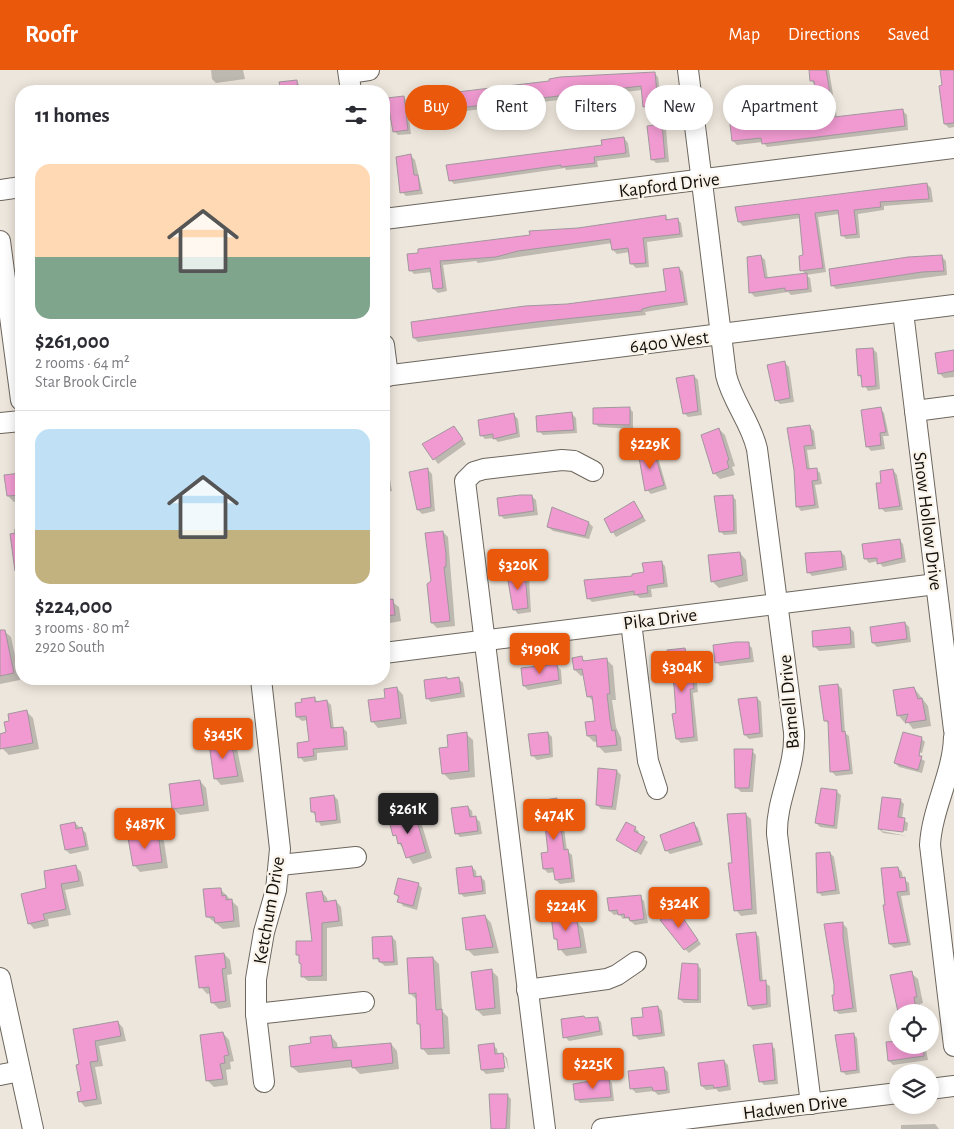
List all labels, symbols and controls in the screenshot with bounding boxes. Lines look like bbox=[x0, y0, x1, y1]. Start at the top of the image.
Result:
text: Roofr bbox=[25, 23, 78, 47]
text: Map bbox=[729, 26, 760, 44]
text: Directions bbox=[788, 26, 860, 44]
text: Saved bbox=[888, 26, 929, 44]
chip: Buy bbox=[405, 85, 467, 130]
chip: Rent bbox=[477, 85, 546, 130]
chip: Filters bbox=[556, 85, 635, 130]
chip: New bbox=[645, 85, 713, 130]
chip: Apartment bbox=[723, 85, 836, 130]
icon: filters bbox=[342, 101, 370, 129]
text: 11 homes bbox=[35, 105, 110, 126]
street label: Kapford Drive bbox=[618, 170, 721, 201]
icon: home bbox=[158, 196, 248, 286]
street label: 6400 West bbox=[629, 328, 710, 357]
text: $261,000 bbox=[35, 331, 110, 352]
text: 2 rooms · 64 m² bbox=[35, 355, 130, 371]
text: Star Brook Circle bbox=[35, 374, 137, 390]
pin: $229K bbox=[615, 428, 685, 470]
text: $229K bbox=[630, 436, 670, 452]
street label: Snow Hollow Drive bbox=[910, 451, 945, 592]
icon: home bbox=[158, 462, 248, 552]
pin: $320K bbox=[483, 548, 553, 591]
text: $320K bbox=[498, 557, 538, 573]
text: $224,000 bbox=[35, 596, 112, 617]
street label: Pika Drive bbox=[622, 606, 698, 633]
text: 3 rooms · 80 m² bbox=[35, 620, 130, 636]
pin: $190K bbox=[505, 632, 575, 675]
text: 2920 South bbox=[35, 639, 105, 655]
text: $190K bbox=[521, 641, 559, 657]
pin: $304K bbox=[647, 650, 717, 693]
street label: Bamell Drive bbox=[776, 654, 803, 750]
text: $304K bbox=[662, 659, 702, 675]
pin: $345K bbox=[188, 718, 258, 760]
text: $345K bbox=[204, 726, 242, 742]
pin: $261K bbox=[373, 792, 443, 835]
pin: $474K bbox=[519, 798, 589, 841]
text: $261K bbox=[389, 801, 427, 817]
text: $474K bbox=[534, 807, 574, 823]
pin: $487K bbox=[110, 808, 180, 850]
text: $487K bbox=[125, 816, 165, 832]
street label: Ketchum Drive bbox=[251, 855, 288, 966]
pin: $324K bbox=[644, 886, 714, 929]
pin: $224K bbox=[531, 890, 601, 932]
text: $324K bbox=[659, 895, 699, 911]
text: $224K bbox=[546, 898, 586, 914]
map controls bbox=[889, 1004, 939, 1114]
button: locate bbox=[889, 1004, 939, 1054]
pin: $225K bbox=[558, 1048, 628, 1090]
text: $225K bbox=[574, 1056, 612, 1072]
button: layers bbox=[889, 1064, 939, 1114]
street label: Hadwen Drive bbox=[742, 1092, 848, 1123]

